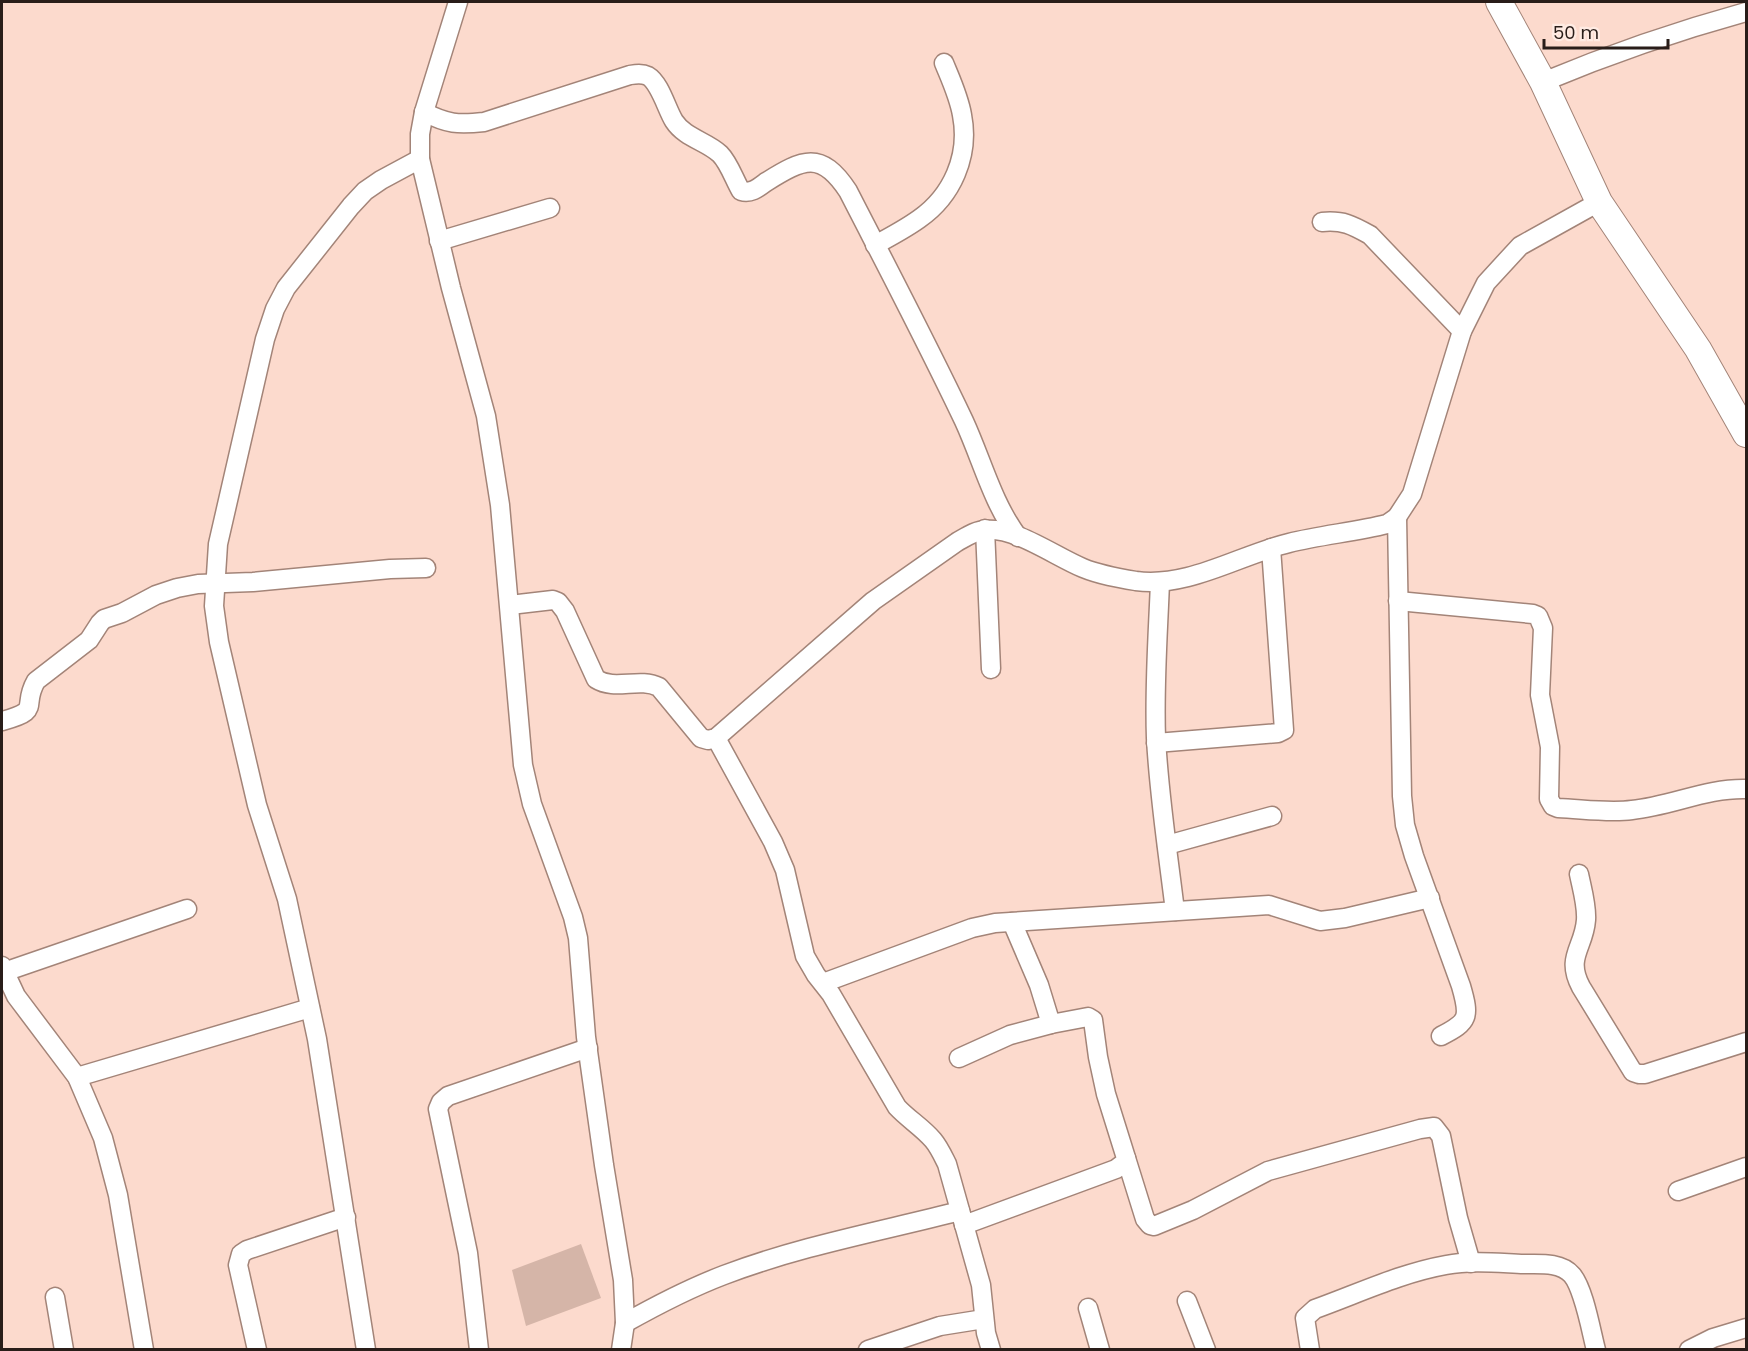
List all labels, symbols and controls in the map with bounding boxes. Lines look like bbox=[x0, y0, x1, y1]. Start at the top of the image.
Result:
scale bar bbox=[1544, 12, 1668, 50]
text: 50 m bbox=[1553, 20, 1599, 45]

